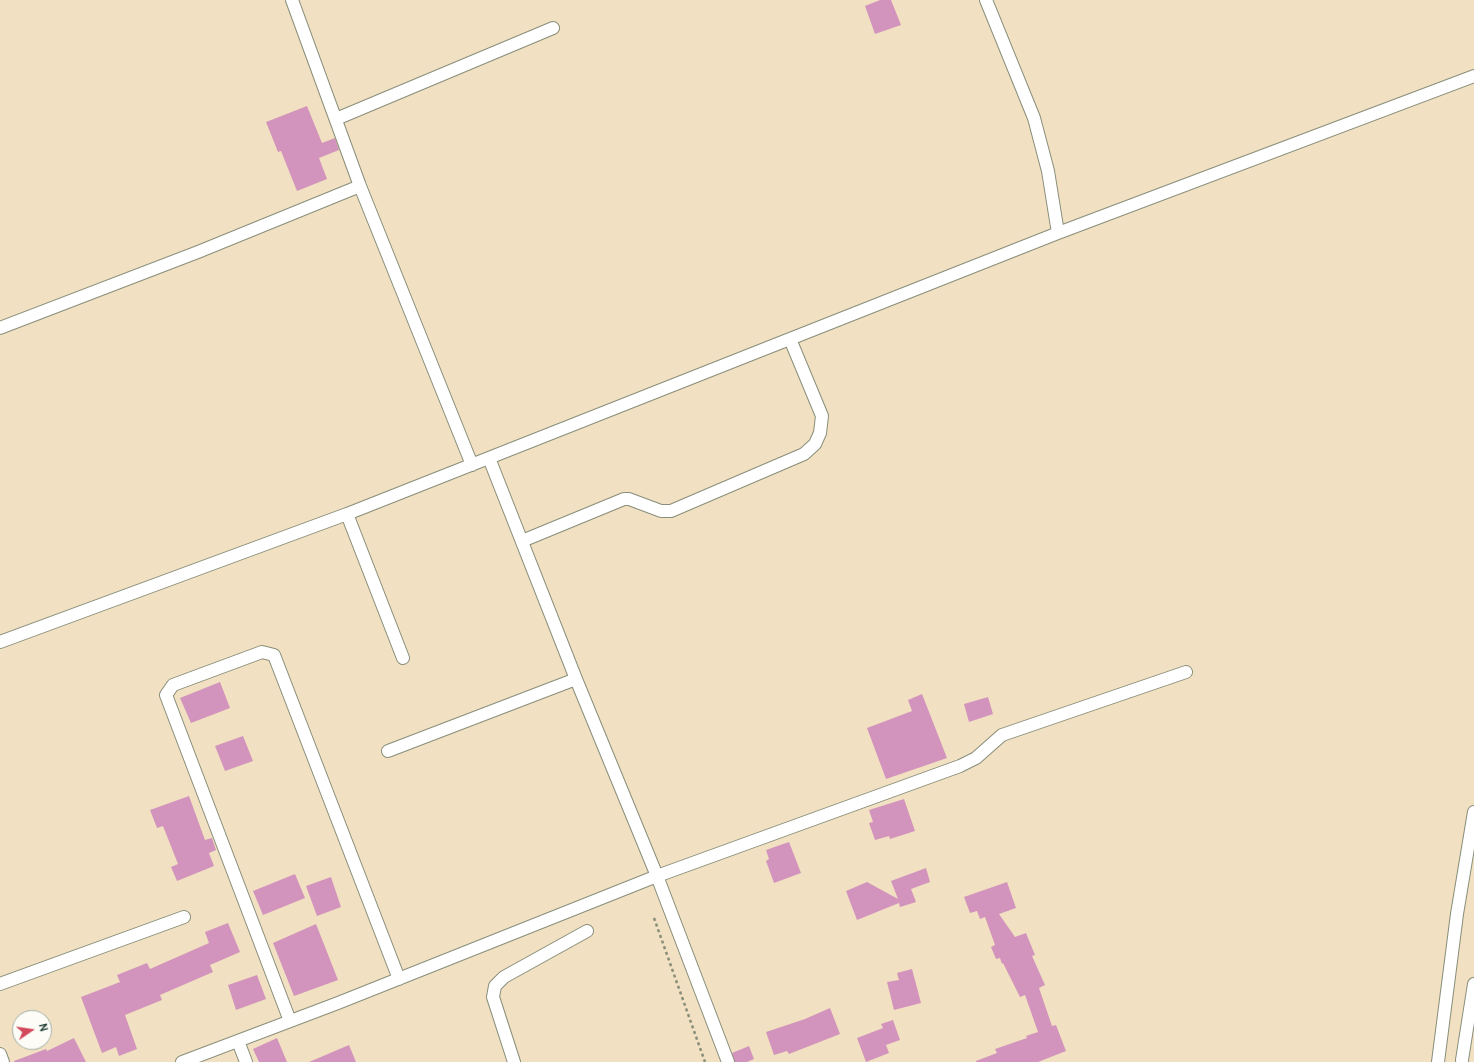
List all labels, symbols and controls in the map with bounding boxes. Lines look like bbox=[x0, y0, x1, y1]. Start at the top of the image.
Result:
north arrow bbox=[12, 1010, 52, 1050]
text: N bbox=[36, 1022, 50, 1032]

